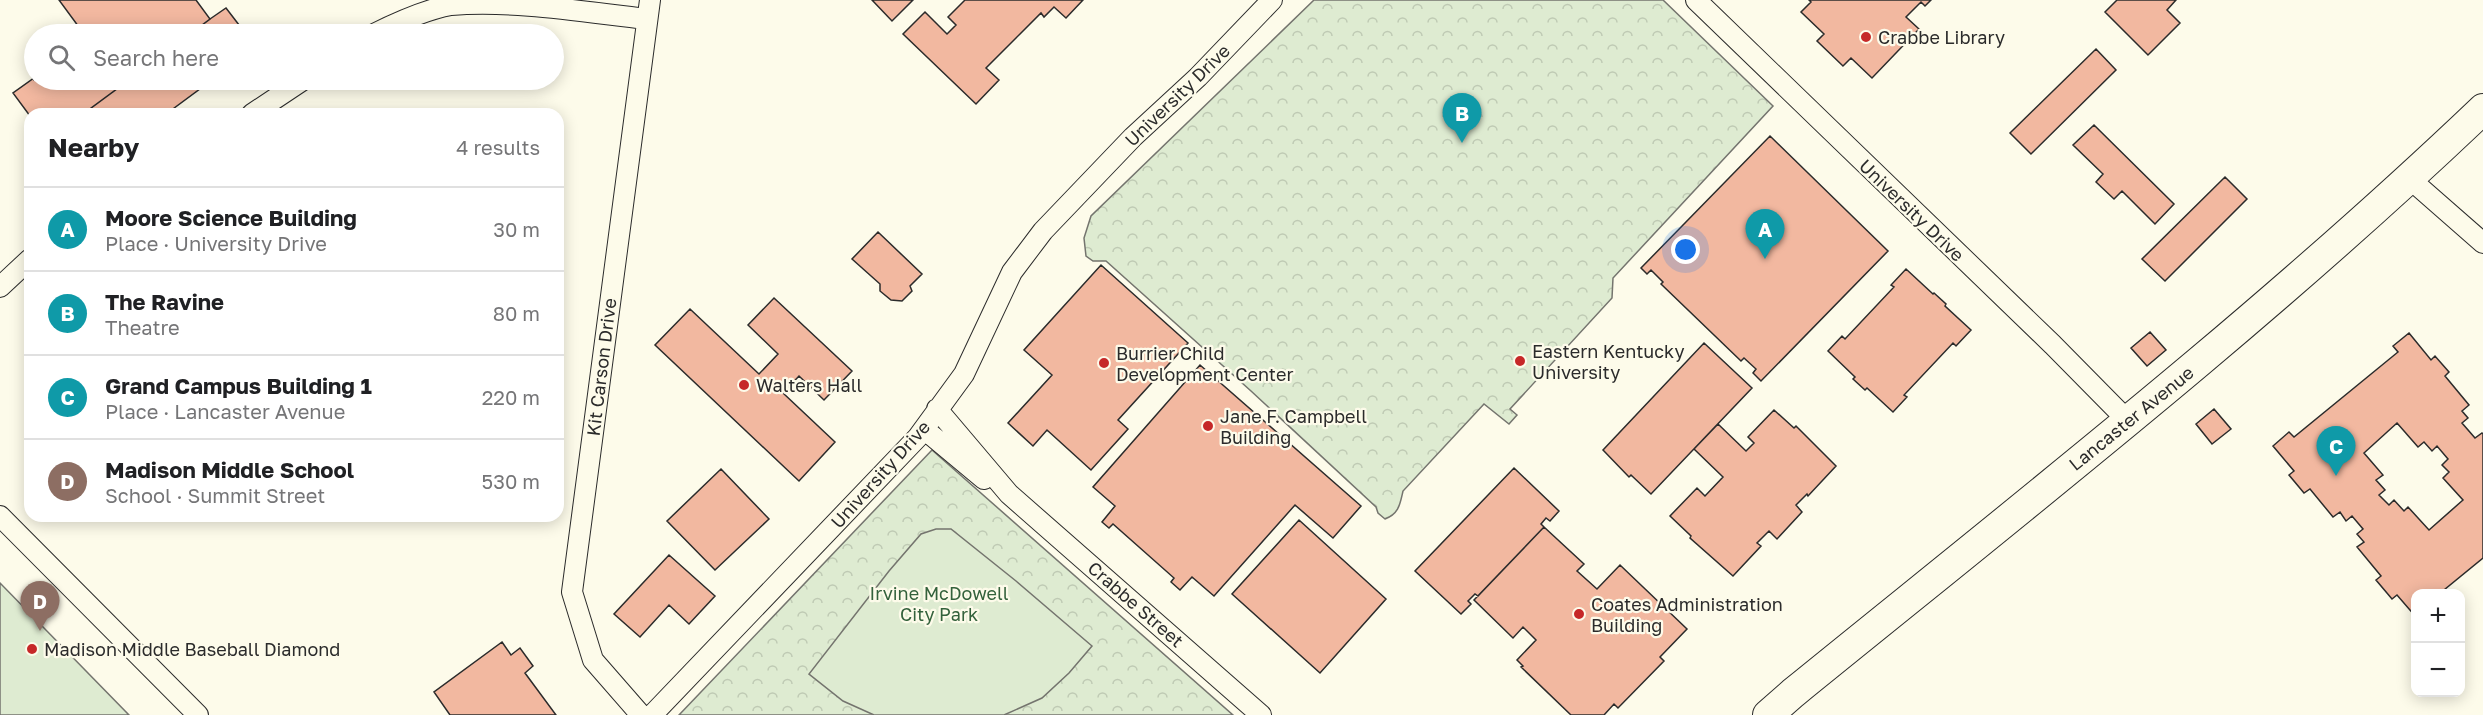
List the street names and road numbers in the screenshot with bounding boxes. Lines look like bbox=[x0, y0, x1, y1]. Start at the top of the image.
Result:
street label: University Drive bbox=[1120, 39, 1234, 151]
street label: University Drive bbox=[1855, 154, 1969, 266]
street label: Kit Carson Drive bbox=[582, 297, 620, 437]
street label: Lancaster Avenue bbox=[2064, 361, 2198, 475]
street label: University Drive bbox=[826, 416, 934, 532]
street label: Crabbe Street bbox=[1084, 556, 1188, 652]

